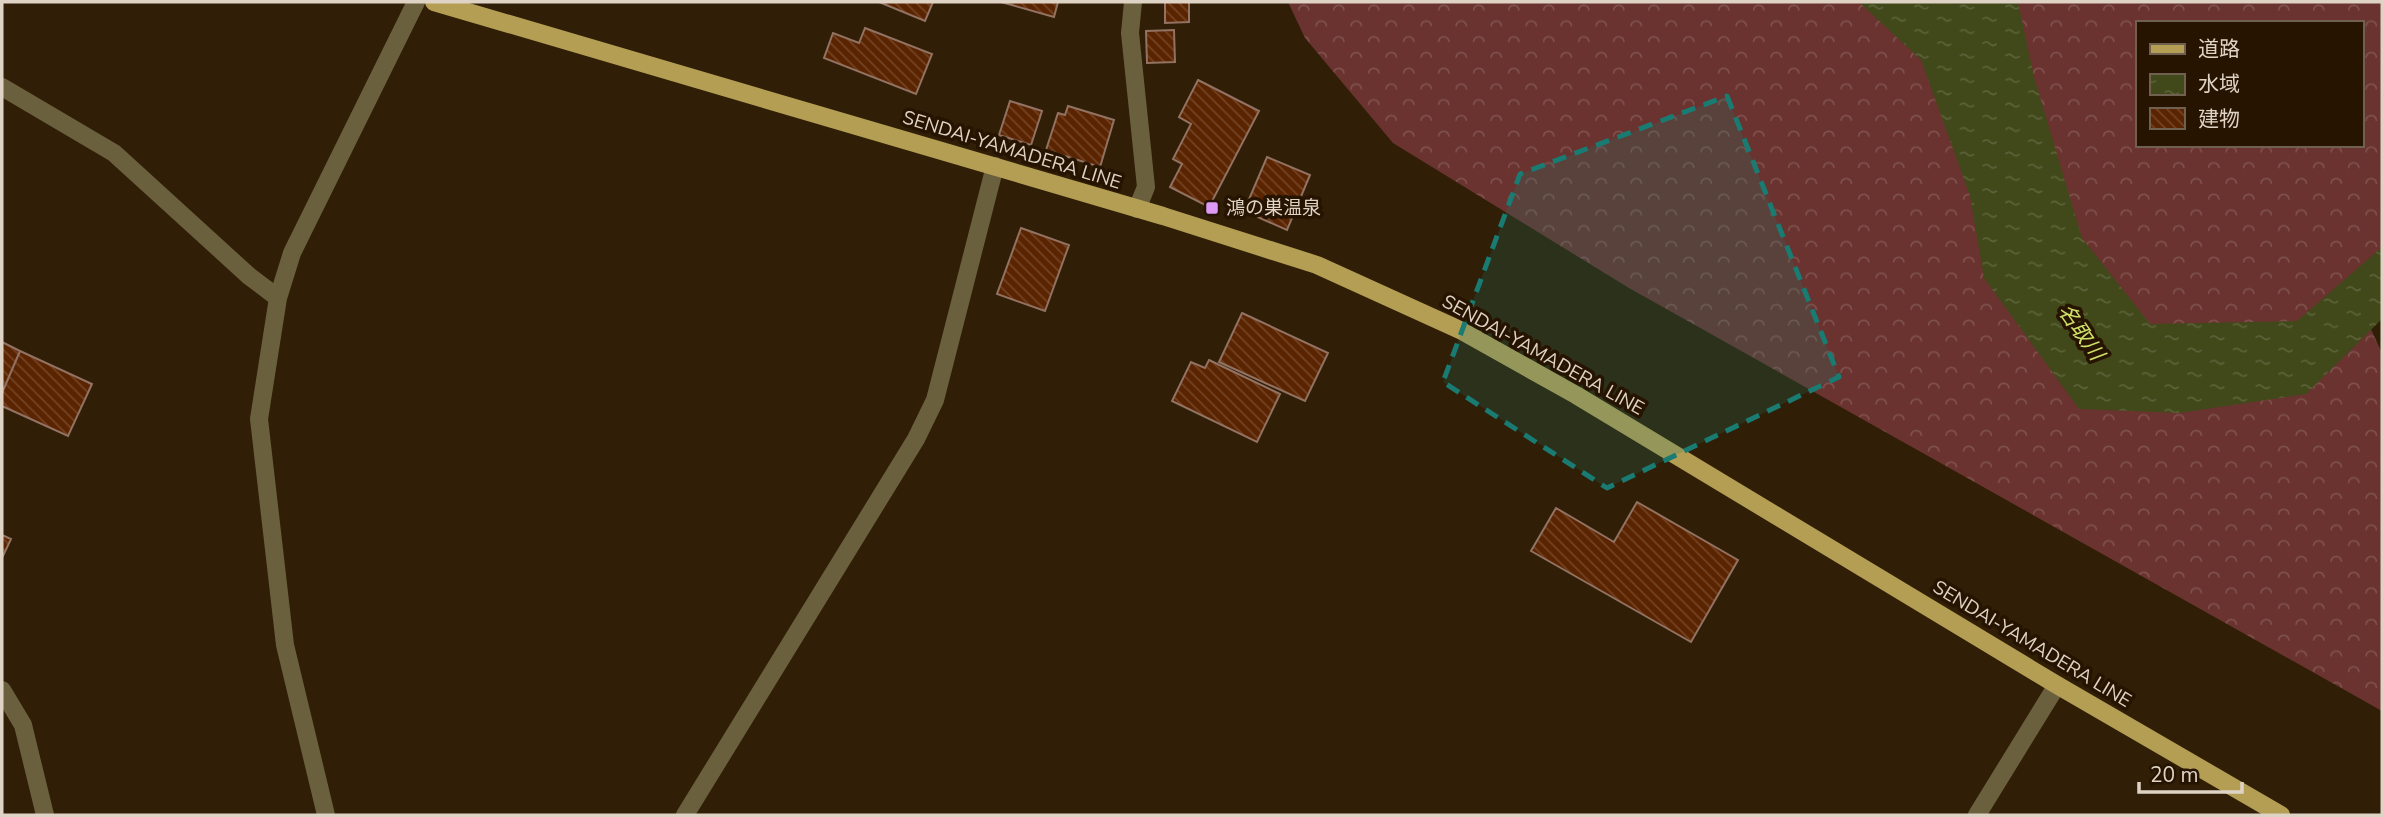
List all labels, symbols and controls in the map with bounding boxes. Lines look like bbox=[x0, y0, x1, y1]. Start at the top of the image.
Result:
legend bbox=[2136, 21, 2363, 147]
text: 道路 bbox=[2198, 35, 2240, 63]
text: 水域 bbox=[2198, 70, 2240, 98]
street label: SENDAI-YAMADERA LINE bbox=[900, 104, 1124, 196]
text: 建物 bbox=[2198, 105, 2240, 133]
place label: 鴻の巣温泉 bbox=[1226, 195, 1321, 221]
marker: 鴻の巣温泉 bbox=[1204, 200, 1220, 216]
street label: SENDAI-YAMADERA LINE bbox=[1437, 289, 1649, 421]
water label: 名取川 bbox=[2051, 298, 2112, 367]
street label: SENDAI-YAMADERA LINE bbox=[1928, 574, 2136, 714]
scale bar bbox=[2139, 750, 2242, 794]
text: 20 m bbox=[2150, 761, 2199, 789]

